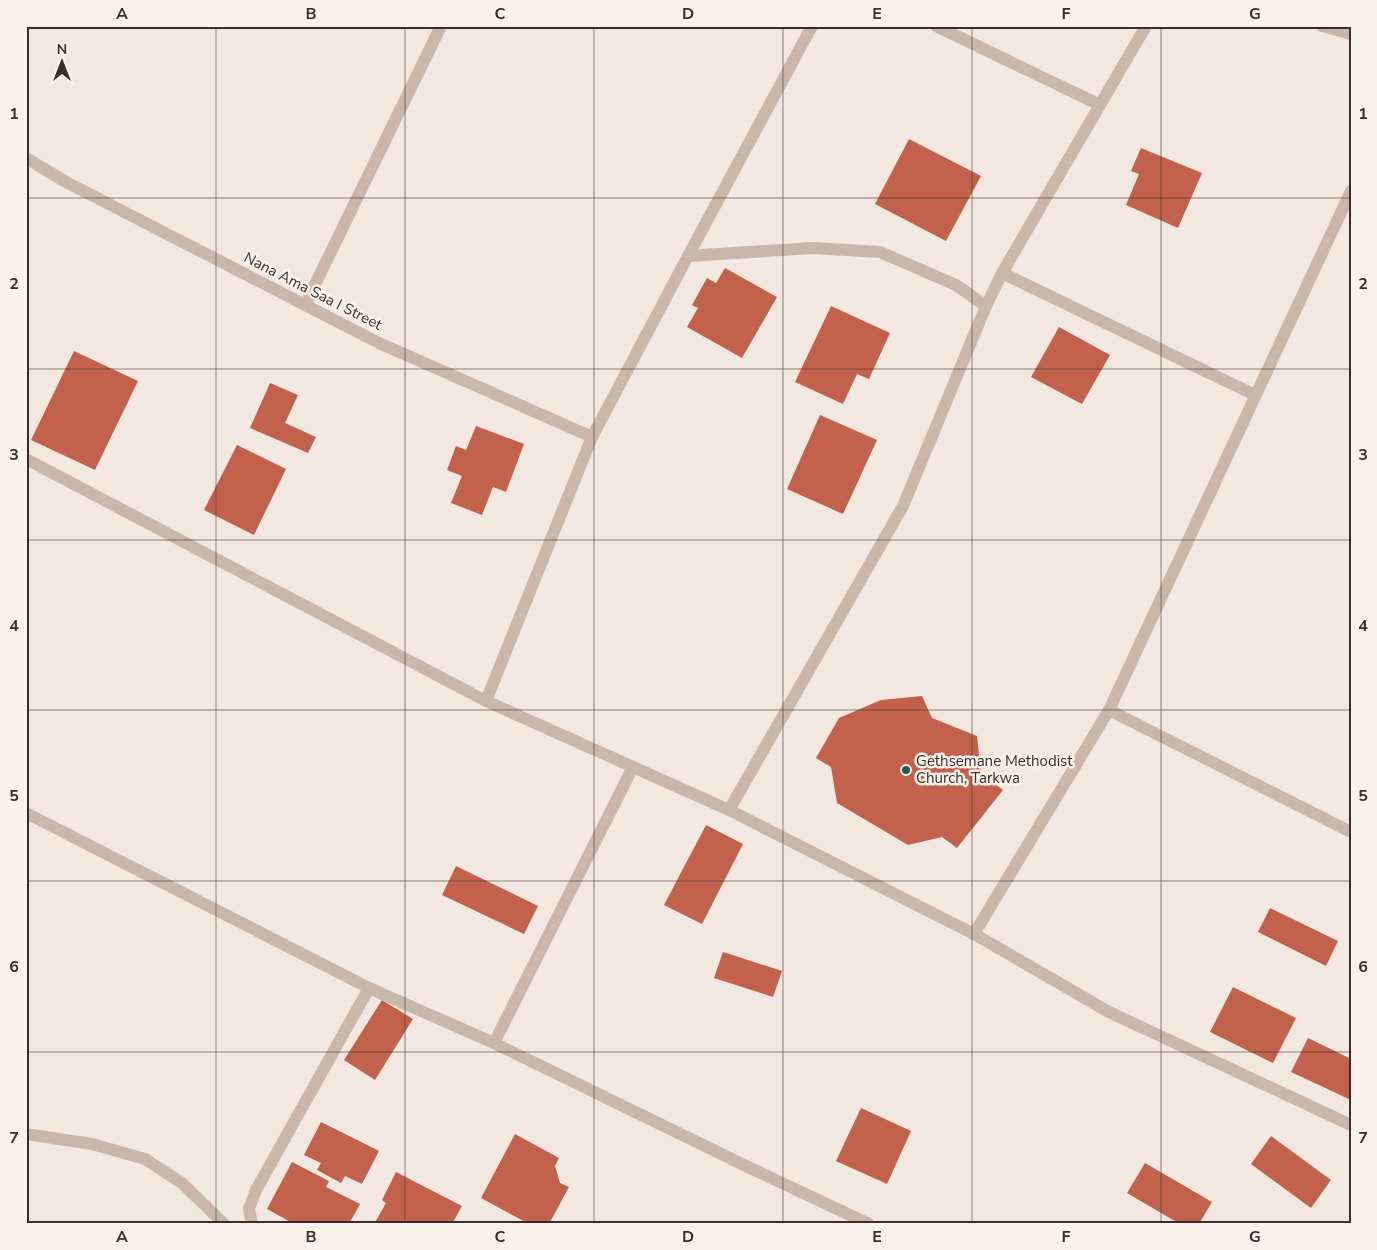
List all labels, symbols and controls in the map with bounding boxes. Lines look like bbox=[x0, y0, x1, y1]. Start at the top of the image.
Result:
text: A bbox=[116, 3, 128, 25]
text: B bbox=[305, 3, 317, 25]
text: C bbox=[495, 3, 506, 25]
text: D bbox=[682, 3, 694, 25]
text: E bbox=[872, 3, 882, 25]
text: F bbox=[1062, 3, 1071, 25]
text: G bbox=[1249, 3, 1261, 25]
north arrow bbox=[38, 38, 88, 88]
text: N bbox=[57, 40, 67, 59]
text: 1 bbox=[9, 103, 19, 125]
text: 1 bbox=[1358, 103, 1368, 125]
street label: Nana Ama Saa I Street bbox=[240, 247, 386, 335]
text: 2 bbox=[9, 273, 19, 295]
text: 2 bbox=[1358, 273, 1368, 295]
text: 3 bbox=[9, 444, 19, 466]
text: 3 bbox=[1358, 444, 1368, 466]
text: 4 bbox=[9, 615, 19, 637]
text: 4 bbox=[1358, 615, 1368, 637]
place label: Gethsemane Methodist Church, Tarkwa bbox=[916, 751, 1073, 788]
marker: Gethsemane Methodist Church, Tarkwa bbox=[900, 764, 912, 776]
text: 5 bbox=[9, 785, 19, 807]
text: 5 bbox=[1358, 785, 1368, 807]
text: 6 bbox=[9, 956, 19, 978]
text: 6 bbox=[1358, 956, 1368, 978]
text: 7 bbox=[9, 1127, 19, 1149]
text: 7 bbox=[1358, 1127, 1368, 1149]
text: A bbox=[116, 1226, 128, 1248]
text: B bbox=[305, 1226, 317, 1248]
text: C bbox=[495, 1226, 506, 1248]
text: D bbox=[682, 1226, 694, 1248]
text: E bbox=[872, 1226, 882, 1248]
text: F bbox=[1062, 1226, 1071, 1248]
text: G bbox=[1249, 1226, 1261, 1248]

